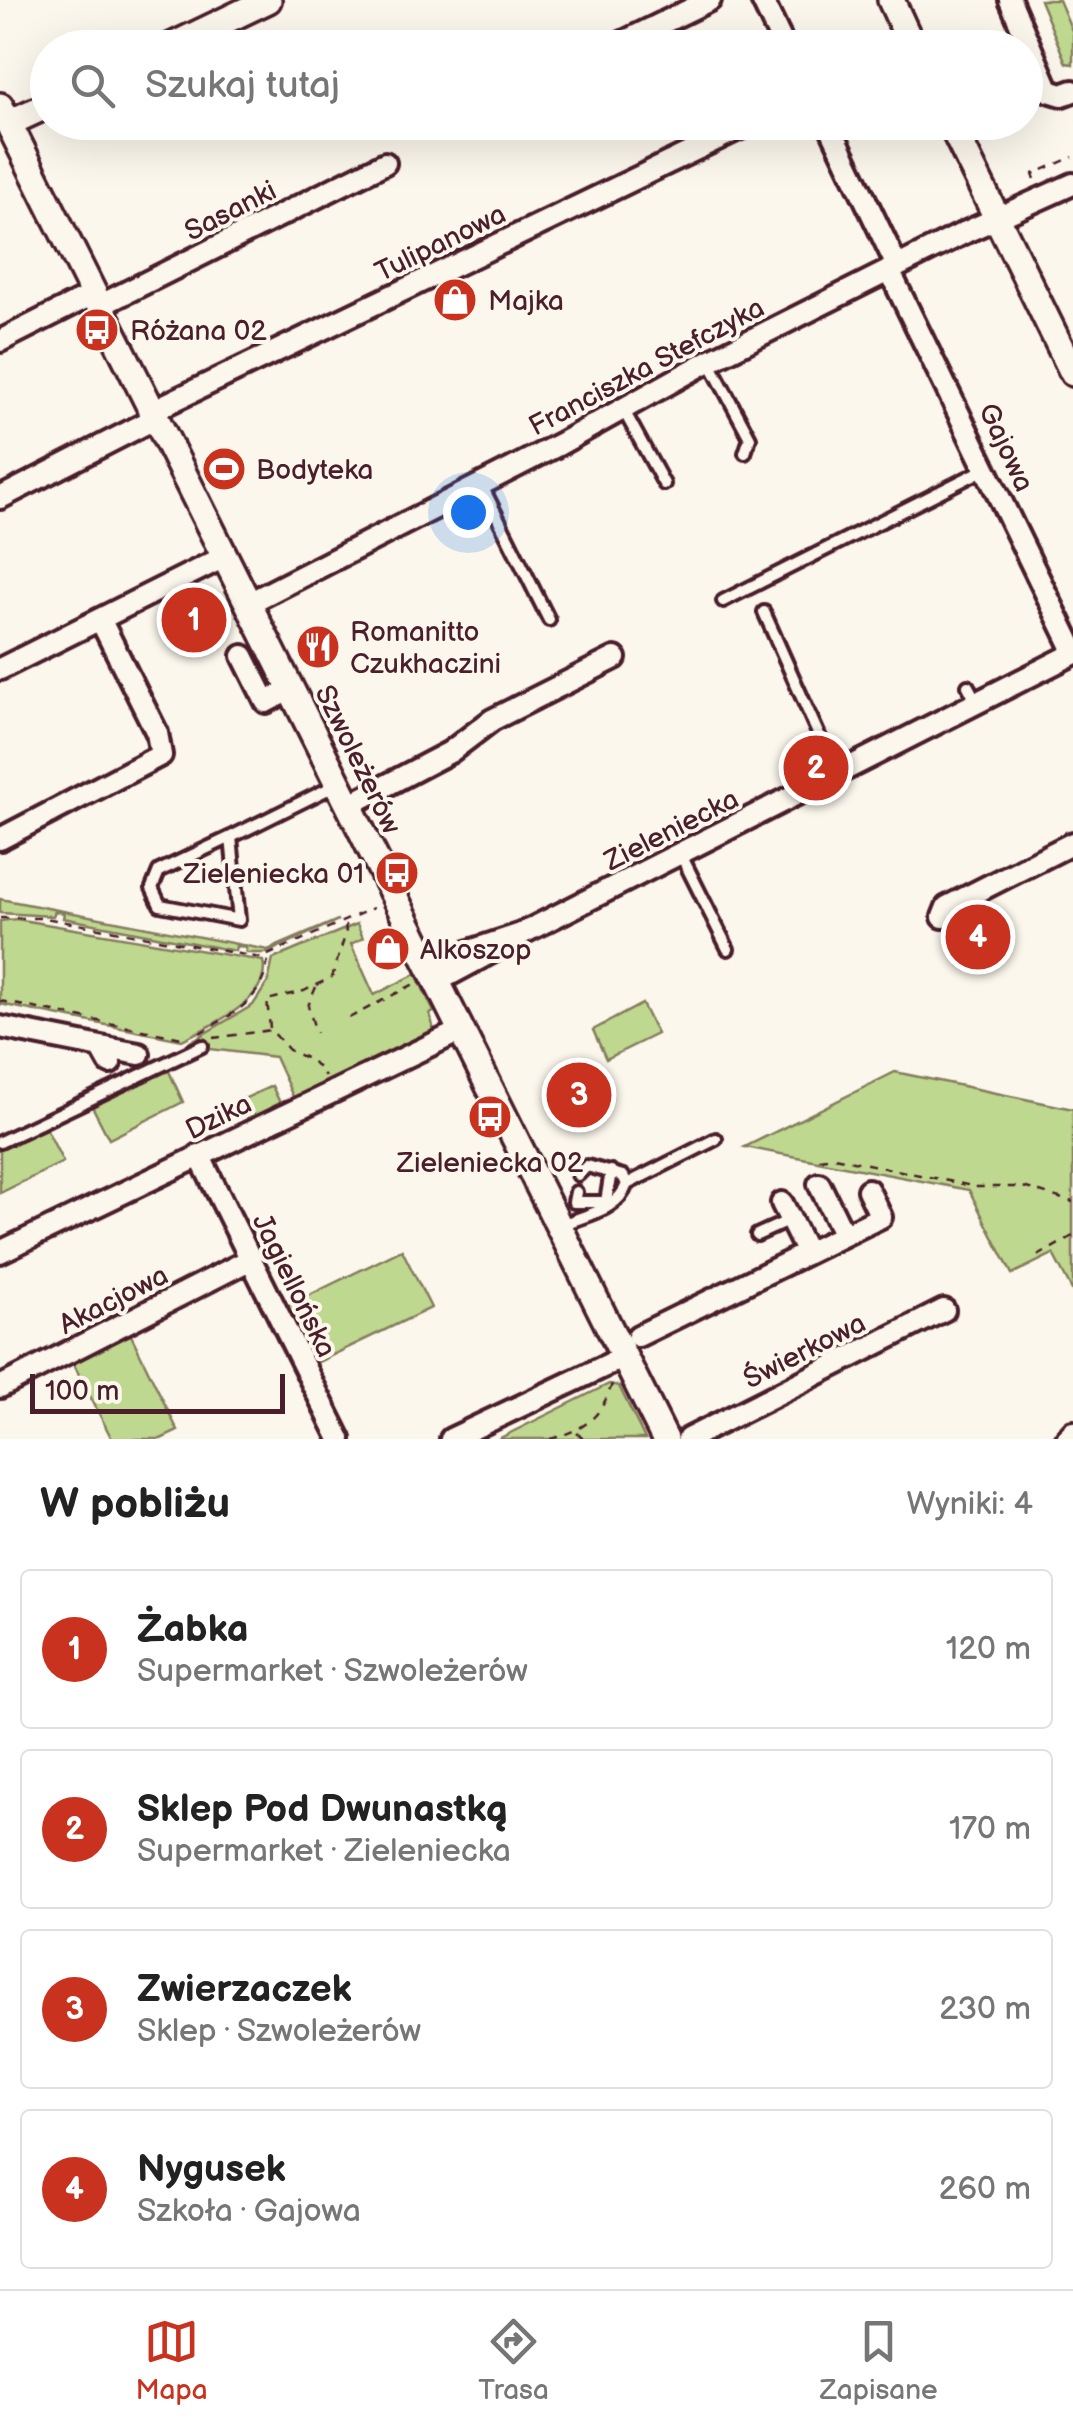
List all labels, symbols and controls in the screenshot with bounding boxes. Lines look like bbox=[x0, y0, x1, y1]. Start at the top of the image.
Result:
search box bbox=[30, 30, 1043, 140]
icon: search bbox=[65, 58, 120, 113]
text: Szukaj tutaj bbox=[145, 63, 340, 108]
street label: Sasanki bbox=[179, 174, 282, 248]
street label: Tulipanowa bbox=[370, 198, 511, 289]
shop icon: Majka bbox=[432, 277, 478, 323]
place label: Majka bbox=[488, 285, 564, 318]
street label: Franciszka Stefczyka bbox=[523, 291, 770, 443]
bus stop icon: Różana 02 bbox=[74, 307, 120, 353]
place label: Różana 02 bbox=[130, 315, 267, 348]
street label: Gajowa bbox=[971, 398, 1040, 497]
sports icon: Bodyteka bbox=[201, 446, 247, 492]
place label: Bodyteka bbox=[256, 454, 373, 487]
your location bbox=[443, 487, 494, 538]
pin: 1 bbox=[162, 582, 226, 658]
place label: Romanitto Czukhaczini bbox=[350, 616, 501, 681]
restaurant icon: Romanitto Czukhaczini bbox=[295, 624, 341, 670]
street label: Szwoleżerów bbox=[307, 680, 408, 840]
pin: 2 bbox=[784, 730, 848, 806]
street label: Zieleniecka bbox=[598, 783, 744, 879]
bus stop icon: Zieleniecka 01 bbox=[374, 850, 420, 896]
place label: Zieleniecka 01 bbox=[182, 858, 364, 891]
pin: 4 bbox=[946, 900, 1010, 974]
shop icon: Alkoszop bbox=[365, 926, 411, 972]
place label: Alkoszop bbox=[420, 934, 532, 967]
pin: 3 bbox=[546, 1058, 612, 1132]
street label: Dzika bbox=[180, 1087, 257, 1147]
bus stop icon: Zieleniecka 02 bbox=[467, 1094, 513, 1140]
place label: Zieleniecka 02 bbox=[396, 1147, 584, 1180]
street label: Jagiellońska bbox=[245, 1209, 343, 1363]
street label: Akacjowa bbox=[54, 1259, 174, 1342]
street label: Świerkowa bbox=[738, 1306, 871, 1396]
scale bar bbox=[30, 1369, 285, 1414]
text: 100 m bbox=[45, 1375, 119, 1408]
text: W pobliżu bbox=[40, 1479, 230, 1530]
text: Wyniki: 4 bbox=[906, 1485, 1033, 1524]
text: Żabka bbox=[137, 1607, 249, 1652]
text: 1 bbox=[68, 1630, 81, 1669]
text: 120 m bbox=[946, 1630, 1031, 1669]
text: Supermarket · Szwoleżerów bbox=[137, 1652, 528, 1691]
text: Sklep Pod Dwunastką bbox=[137, 1787, 508, 1832]
text: 2 bbox=[65, 1810, 84, 1849]
text: 170 m bbox=[949, 1810, 1031, 1849]
text: Supermarket · Zieleniecka bbox=[137, 1832, 511, 1871]
text: Zwierzaczek bbox=[137, 1967, 352, 2012]
text: 3 bbox=[65, 1990, 84, 2029]
text: 230 m bbox=[939, 1990, 1031, 2029]
text: Sklep · Szwoleżerów bbox=[137, 2012, 421, 2051]
text: Nygusek bbox=[137, 2147, 286, 2192]
text: 4 bbox=[65, 2170, 84, 2209]
text: 260 m bbox=[939, 2170, 1031, 2209]
text: Szkoła · Gajowa bbox=[137, 2192, 361, 2231]
tab: Mapa bbox=[135, 2314, 208, 2407]
tab: Trasa bbox=[478, 2314, 549, 2407]
tab: Zapisane bbox=[820, 2314, 938, 2407]

